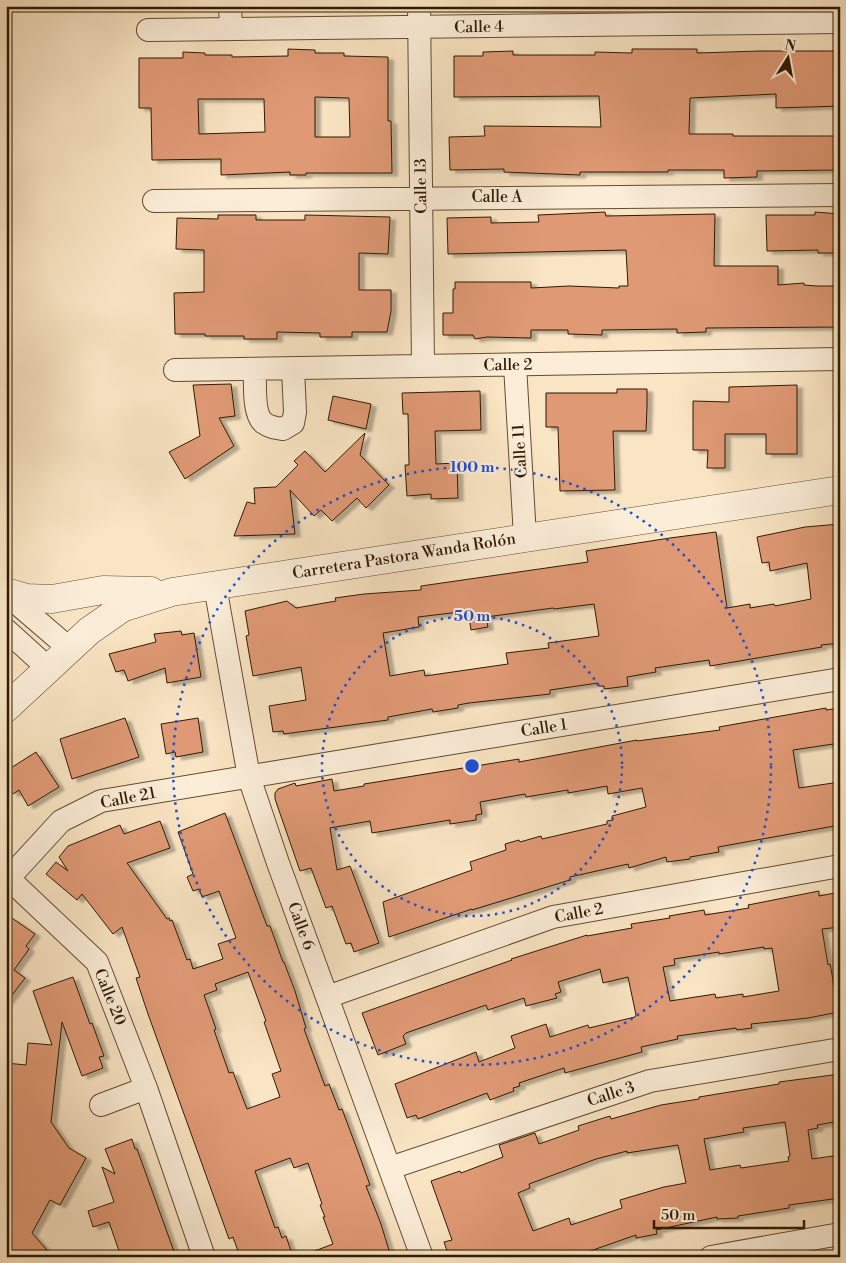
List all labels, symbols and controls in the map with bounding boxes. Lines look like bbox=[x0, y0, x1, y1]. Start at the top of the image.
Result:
street label: Calle 4 bbox=[454, 17, 504, 37]
north arrow bbox=[764, 32, 814, 82]
text: N bbox=[783, 36, 797, 56]
street label: Calle 13 bbox=[411, 158, 431, 214]
street label: Calle A bbox=[472, 187, 523, 207]
street label: Calle 2 bbox=[483, 355, 533, 375]
street label: Calle 11 bbox=[508, 423, 532, 479]
text: 100 m bbox=[450, 458, 495, 477]
street label: Carretera Pastora Wanda Rolón bbox=[291, 528, 518, 584]
text: 50 m bbox=[454, 607, 490, 626]
street label: Calle 1 bbox=[519, 714, 569, 742]
centre of rings bbox=[463, 757, 481, 775]
street label: Calle 21 bbox=[99, 783, 158, 813]
street label: Calle 6 bbox=[283, 899, 319, 953]
street label: Calle 2 bbox=[553, 899, 605, 927]
street label: Calle 20 bbox=[90, 966, 130, 1028]
street label: Calle 3 bbox=[585, 1077, 637, 1111]
scale bar bbox=[654, 1198, 804, 1230]
text: 50 m bbox=[661, 1206, 695, 1225]

